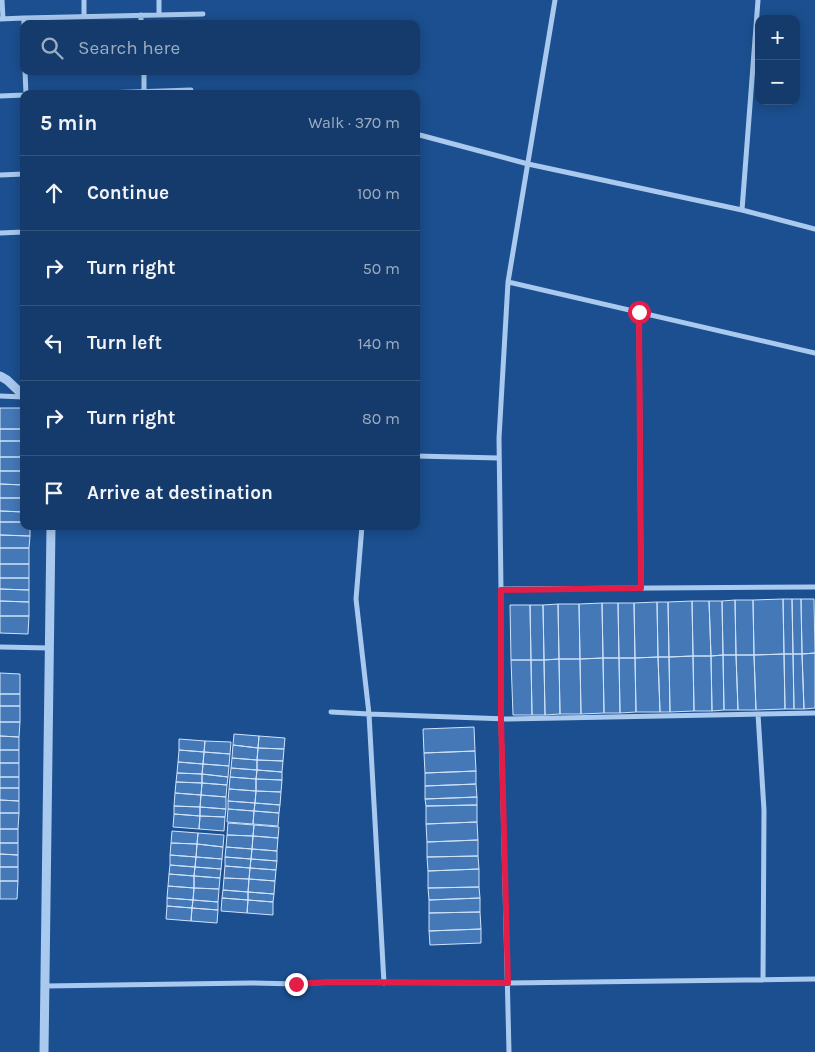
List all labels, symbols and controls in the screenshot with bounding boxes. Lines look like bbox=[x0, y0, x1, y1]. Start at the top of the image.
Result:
map controls bbox=[755, 15, 800, 105]
button: + bbox=[755, 15, 800, 60]
search box bbox=[20, 20, 420, 75]
icon: search bbox=[38, 34, 66, 62]
text: Search here bbox=[78, 37, 180, 59]
button: − bbox=[755, 60, 800, 105]
text: 5 min bbox=[40, 111, 97, 135]
text: Walk · 370 m bbox=[308, 113, 400, 132]
icon: ahead bbox=[40, 179, 68, 207]
text: Continue bbox=[87, 182, 169, 204]
text: 100 m bbox=[357, 184, 400, 203]
icon: right bbox=[40, 254, 68, 282]
text: Turn right bbox=[87, 257, 176, 279]
text: 50 m bbox=[363, 259, 400, 278]
route start bbox=[628, 301, 651, 324]
icon: left bbox=[40, 329, 68, 357]
text: Turn left bbox=[87, 332, 162, 354]
text: 140 m bbox=[358, 334, 400, 353]
icon: right bbox=[40, 404, 68, 432]
text: Turn right bbox=[87, 407, 176, 429]
text: 80 m bbox=[362, 409, 400, 428]
icon: arrive bbox=[40, 479, 68, 507]
text: Arrive at destination bbox=[87, 482, 273, 504]
route end bbox=[285, 973, 308, 996]

